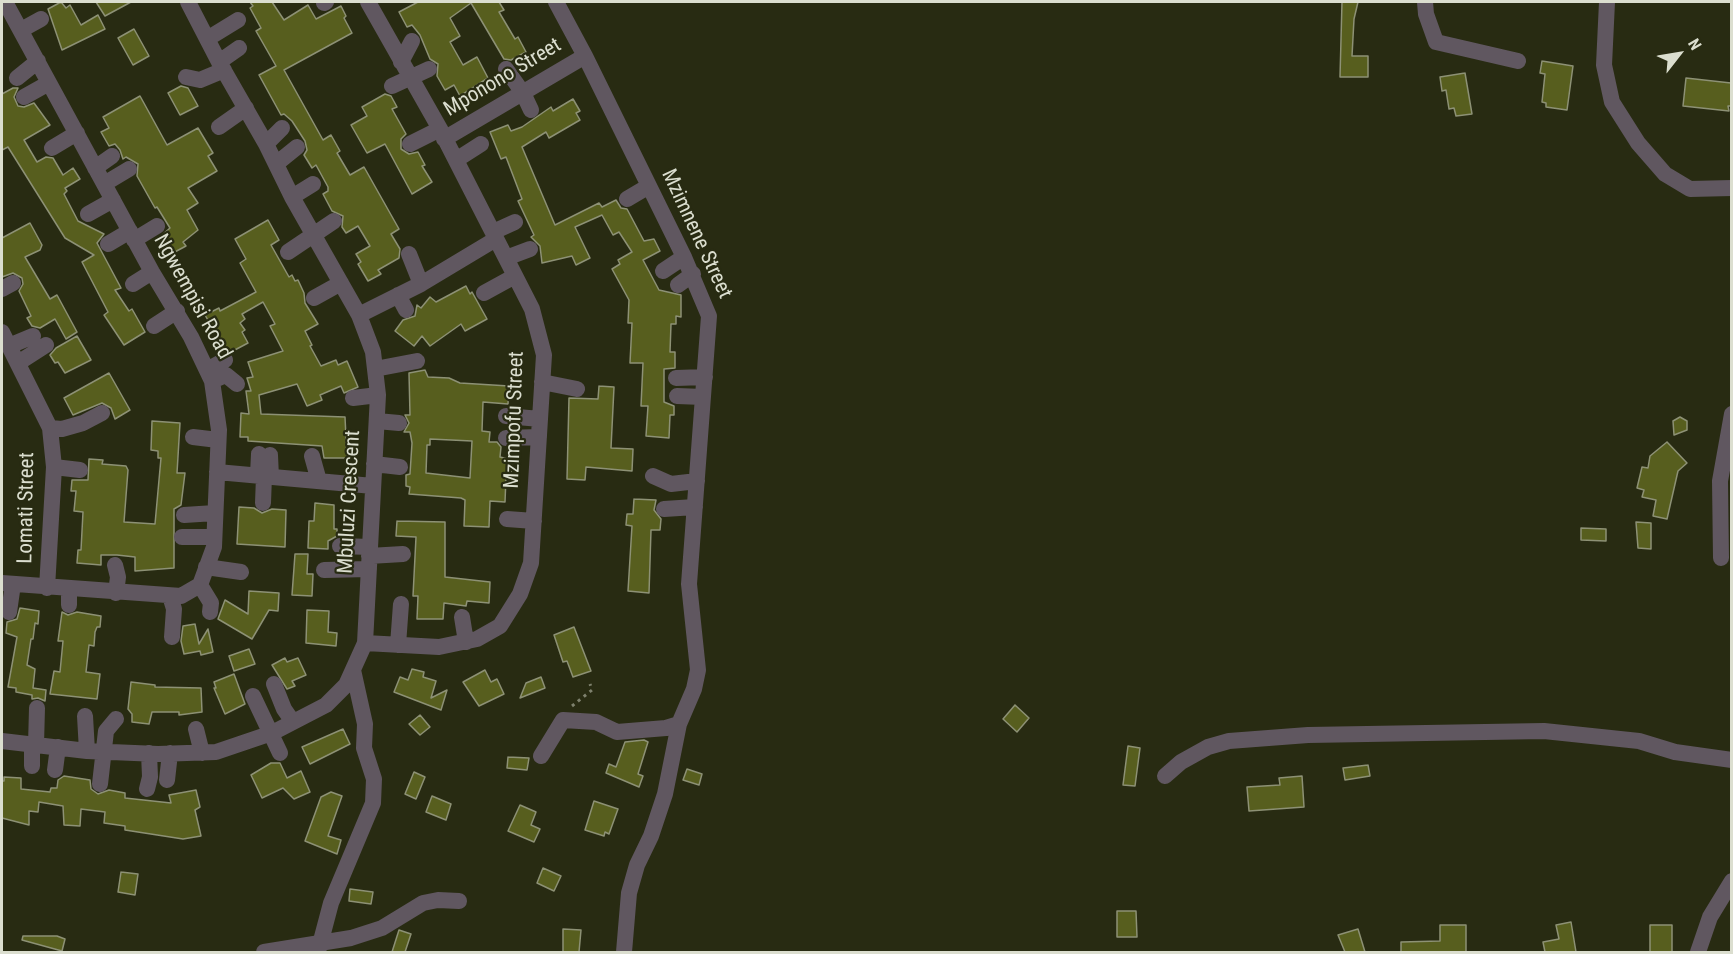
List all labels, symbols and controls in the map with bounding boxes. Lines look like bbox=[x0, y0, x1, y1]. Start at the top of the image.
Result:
north arrow bbox=[1649, 24, 1709, 84]
street label: Mponono Street bbox=[440, 33, 566, 123]
text: N bbox=[1684, 35, 1706, 54]
street label: Mzimnene Street bbox=[655, 165, 737, 303]
street label: Ngwempisi Road bbox=[147, 230, 237, 364]
street label: Mzimpofu Street bbox=[500, 351, 530, 489]
street label: Mbuluzi Crescent bbox=[334, 430, 366, 574]
street label: Lomati Street bbox=[13, 452, 41, 564]

